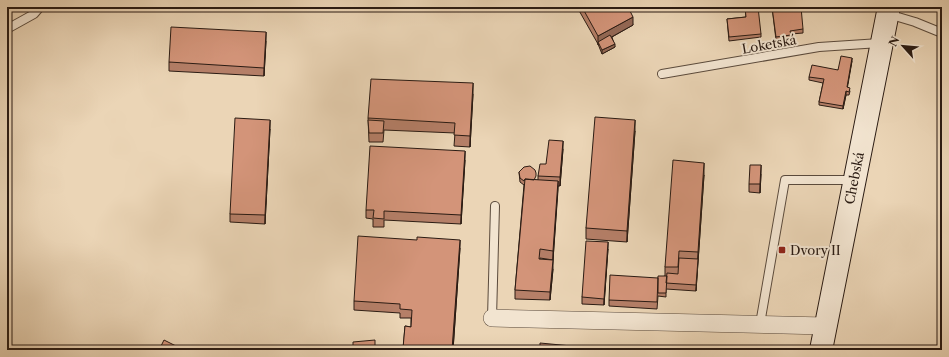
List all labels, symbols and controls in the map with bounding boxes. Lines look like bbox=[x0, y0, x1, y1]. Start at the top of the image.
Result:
north arrow bbox=[883, 26, 923, 66]
street label: Loketská bbox=[740, 31, 798, 57]
text: N bbox=[886, 34, 903, 49]
street label: Chebská bbox=[841, 150, 867, 206]
place label: Dvory II bbox=[790, 242, 841, 258]
marker: Dvory II bbox=[777, 245, 787, 255]

